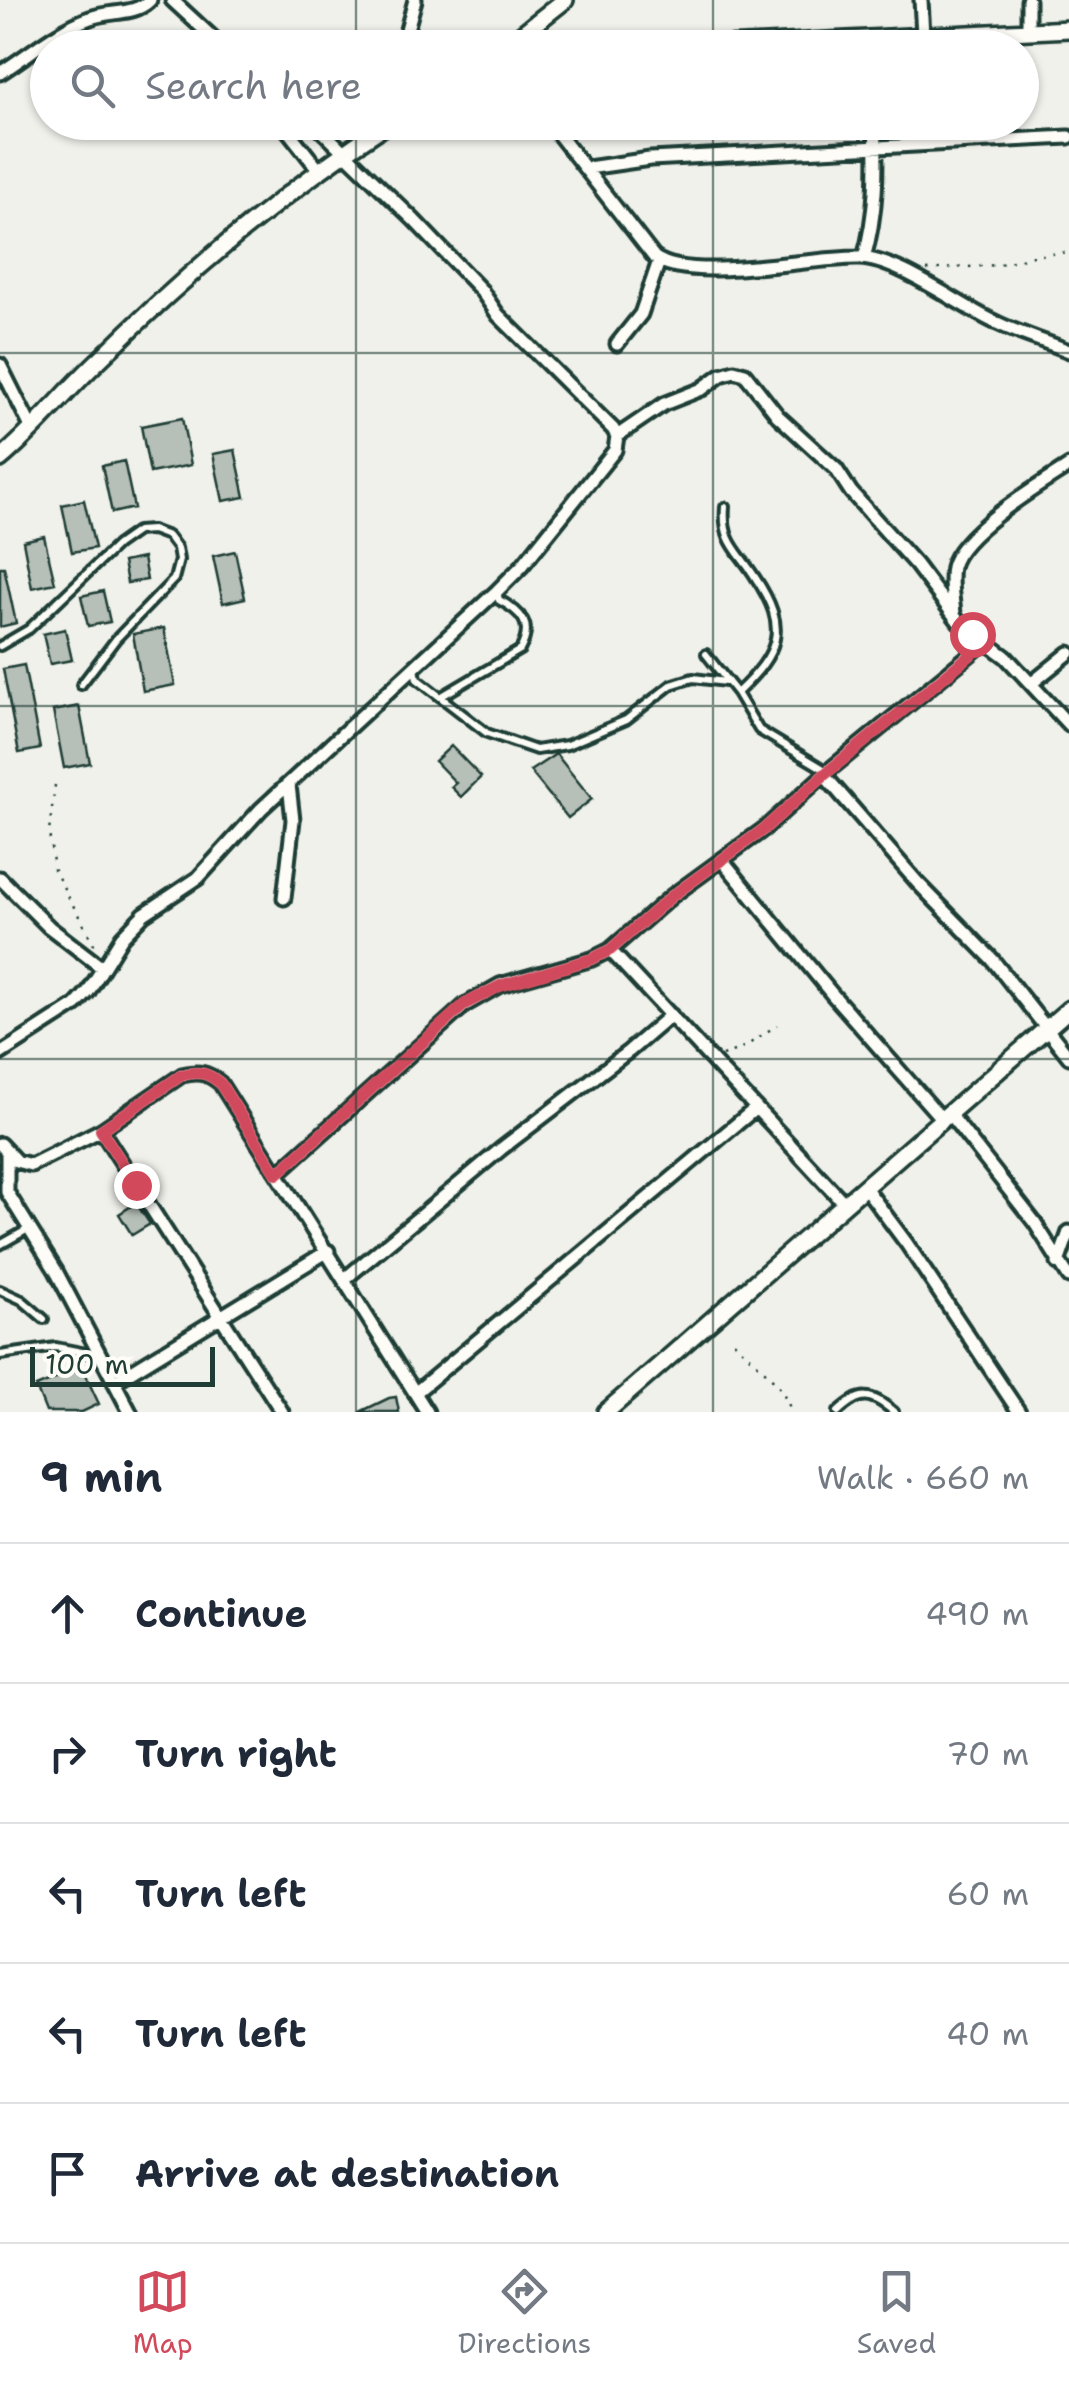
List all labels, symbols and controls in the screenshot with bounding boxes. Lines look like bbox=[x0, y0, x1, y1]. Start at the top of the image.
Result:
search box bbox=[30, 30, 1039, 140]
icon: search bbox=[65, 58, 120, 113]
text: Search here bbox=[145, 60, 362, 111]
route start bbox=[950, 612, 996, 658]
route end bbox=[114, 1163, 160, 1209]
scale bar bbox=[30, 1342, 215, 1386]
text: 100 m bbox=[45, 1345, 129, 1383]
text: 9 min bbox=[40, 1449, 162, 1505]
text: Walk · 660 m bbox=[817, 1456, 1029, 1499]
icon: ahead bbox=[40, 1586, 95, 1641]
text: Continue bbox=[135, 1588, 307, 1639]
text: 490 m bbox=[925, 1592, 1029, 1635]
icon: right bbox=[40, 1726, 95, 1781]
text: Turn right bbox=[135, 1728, 337, 1779]
text: 70 m bbox=[946, 1732, 1029, 1775]
icon: left bbox=[40, 1866, 95, 1921]
text: Turn left bbox=[135, 1868, 307, 1919]
text: 60 m bbox=[947, 1872, 1029, 1915]
icon: left bbox=[40, 2006, 95, 2061]
text: Turn left bbox=[135, 2008, 307, 2059]
text: 40 m bbox=[946, 2012, 1029, 2055]
icon: arrive bbox=[40, 2146, 95, 2201]
text: Arrive at destination bbox=[135, 2148, 559, 2199]
tab: Map bbox=[133, 2264, 193, 2362]
tab: Directions bbox=[458, 2264, 591, 2362]
tab: Saved bbox=[857, 2264, 936, 2362]

